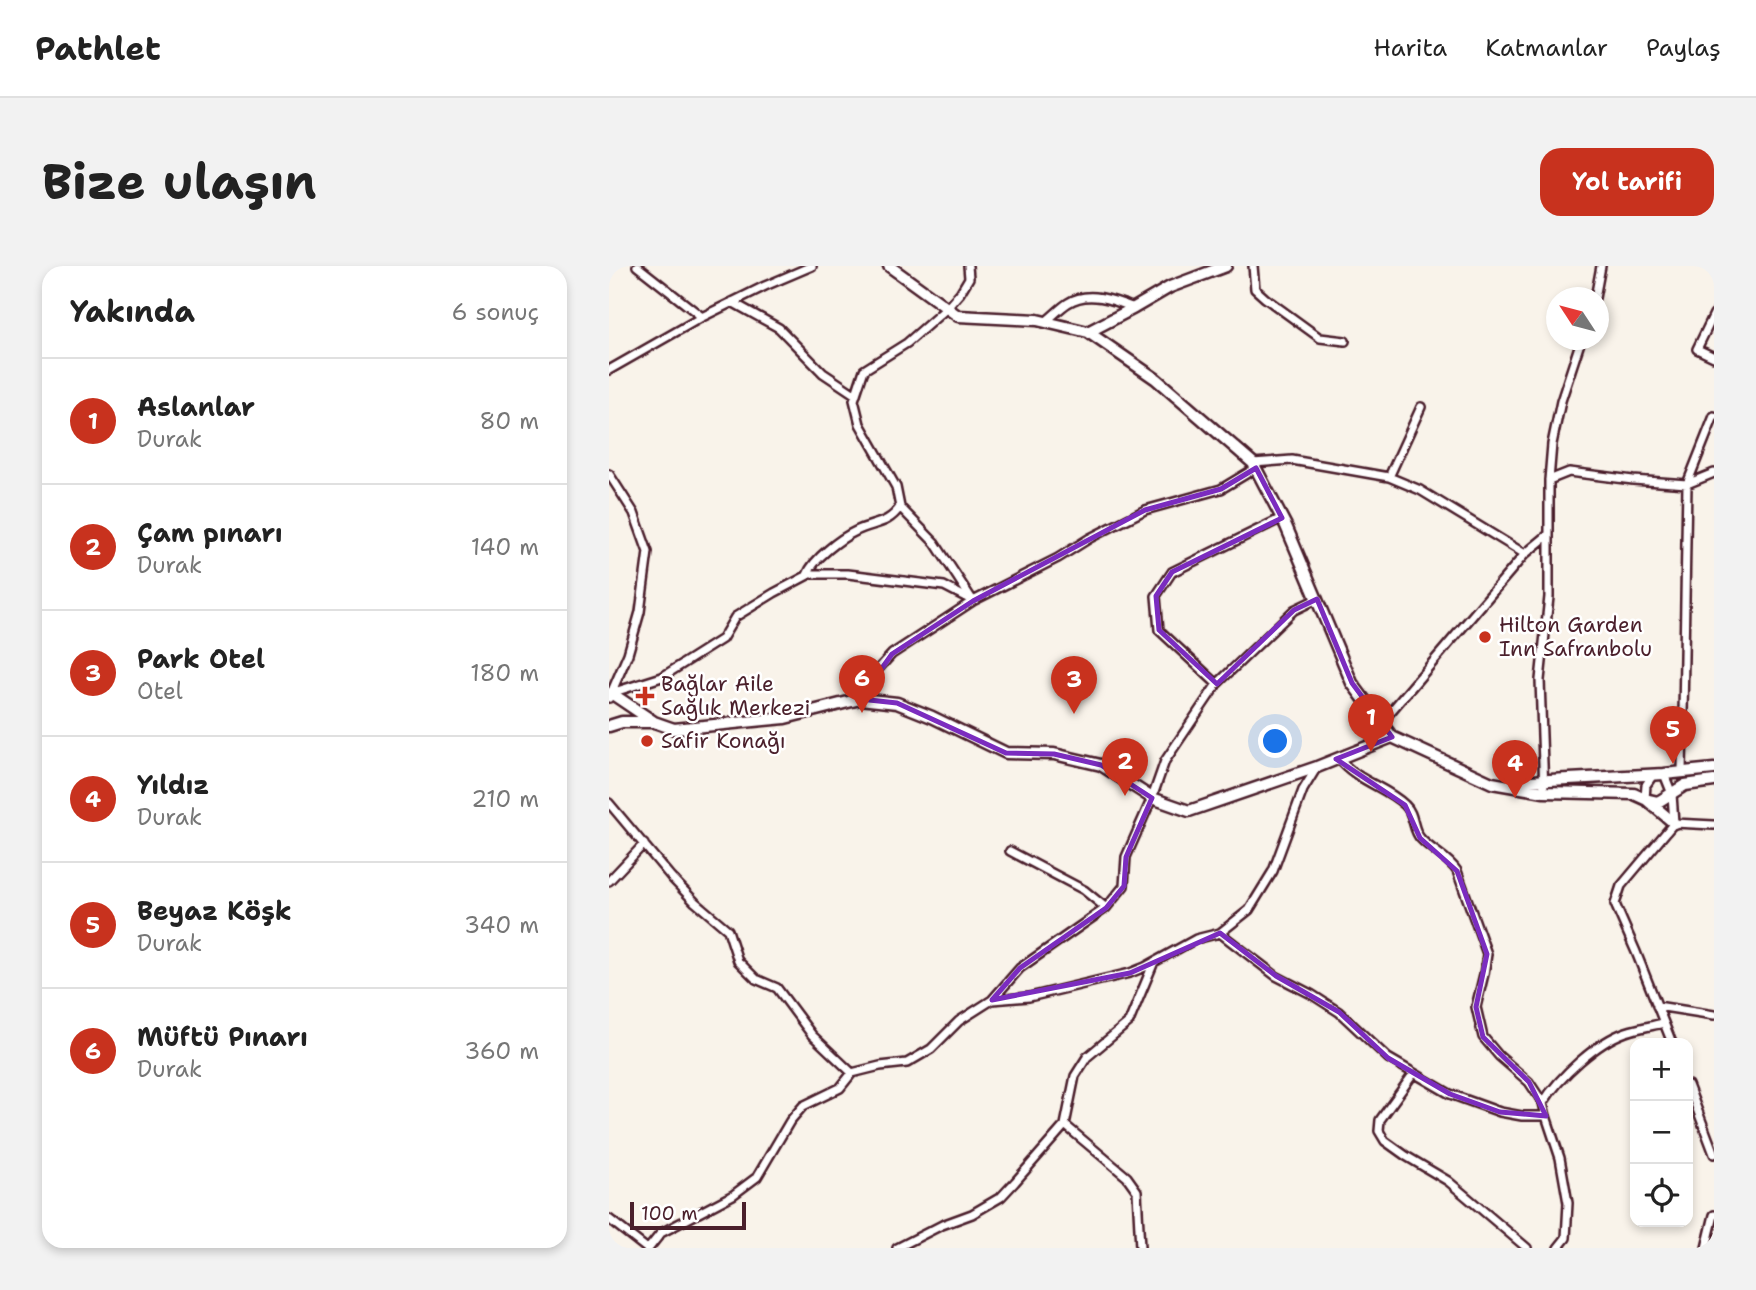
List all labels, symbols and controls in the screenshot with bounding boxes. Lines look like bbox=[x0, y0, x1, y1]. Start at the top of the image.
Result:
text: Pathlet bbox=[35, 26, 161, 71]
text: Harita bbox=[1374, 32, 1447, 64]
text: Katmanlar bbox=[1485, 32, 1608, 64]
text: Paylaş bbox=[1646, 32, 1721, 64]
button: Yol tarifi bbox=[1540, 148, 1714, 216]
text: Bize ulaşın bbox=[42, 149, 317, 215]
north arrow bbox=[1546, 287, 1609, 350]
text: Yakında bbox=[70, 291, 195, 332]
text: 6 sonuç bbox=[452, 297, 539, 327]
text: Aslanlar bbox=[137, 389, 255, 424]
text: 1 bbox=[88, 406, 98, 436]
text: 80 m bbox=[480, 406, 539, 436]
text: Durak bbox=[137, 424, 202, 454]
text: Çam pınarı bbox=[137, 515, 283, 550]
text: 2 bbox=[85, 532, 101, 562]
text: 140 m bbox=[471, 532, 539, 562]
text: Durak bbox=[137, 550, 202, 580]
place label: Hilton Garden Inn Safranbolu bbox=[1499, 611, 1652, 663]
marker: Hilton Garden Inn Safranbolu bbox=[1477, 629, 1493, 645]
text: Park Otel bbox=[137, 641, 265, 676]
pin: 6 bbox=[839, 655, 885, 713]
pin: 3 bbox=[1051, 656, 1097, 714]
text: 3 bbox=[85, 658, 101, 688]
text: 180 m bbox=[470, 658, 539, 688]
place label: Bağlar Aile Sağlık Merkezi bbox=[661, 670, 811, 722]
text: Otel bbox=[137, 676, 183, 706]
marker: Bağlar Aile Sağlık Merkezi bbox=[635, 686, 655, 706]
pin: 1 bbox=[1348, 694, 1394, 752]
pin: 5 bbox=[1650, 706, 1696, 764]
your location bbox=[1258, 724, 1292, 758]
place label: Safir Konağı bbox=[661, 727, 786, 755]
marker: Safir Konağı bbox=[639, 733, 655, 749]
pin: 2 bbox=[1102, 738, 1148, 796]
pin: 4 bbox=[1492, 740, 1538, 798]
text: Yıldız bbox=[137, 767, 209, 802]
text: 4 bbox=[85, 784, 101, 814]
text: 210 m bbox=[471, 784, 539, 814]
text: Durak bbox=[137, 802, 202, 832]
text: Beyaz Köşk bbox=[137, 893, 292, 928]
text: 5 bbox=[86, 910, 100, 940]
text: 340 m bbox=[464, 910, 539, 940]
text: Durak bbox=[137, 928, 202, 958]
text: Müftü Pınarı bbox=[137, 1019, 308, 1054]
text: 6 bbox=[85, 1036, 101, 1066]
text: 360 m bbox=[464, 1036, 539, 1066]
map controls bbox=[1630, 1038, 1693, 1227]
button: + bbox=[1630, 1038, 1693, 1101]
text: Durak bbox=[137, 1054, 202, 1084]
button: − bbox=[1630, 1101, 1693, 1164]
button: locate bbox=[1630, 1164, 1693, 1227]
scale bar bbox=[630, 1199, 745, 1231]
text: 100 m bbox=[641, 1201, 698, 1226]

